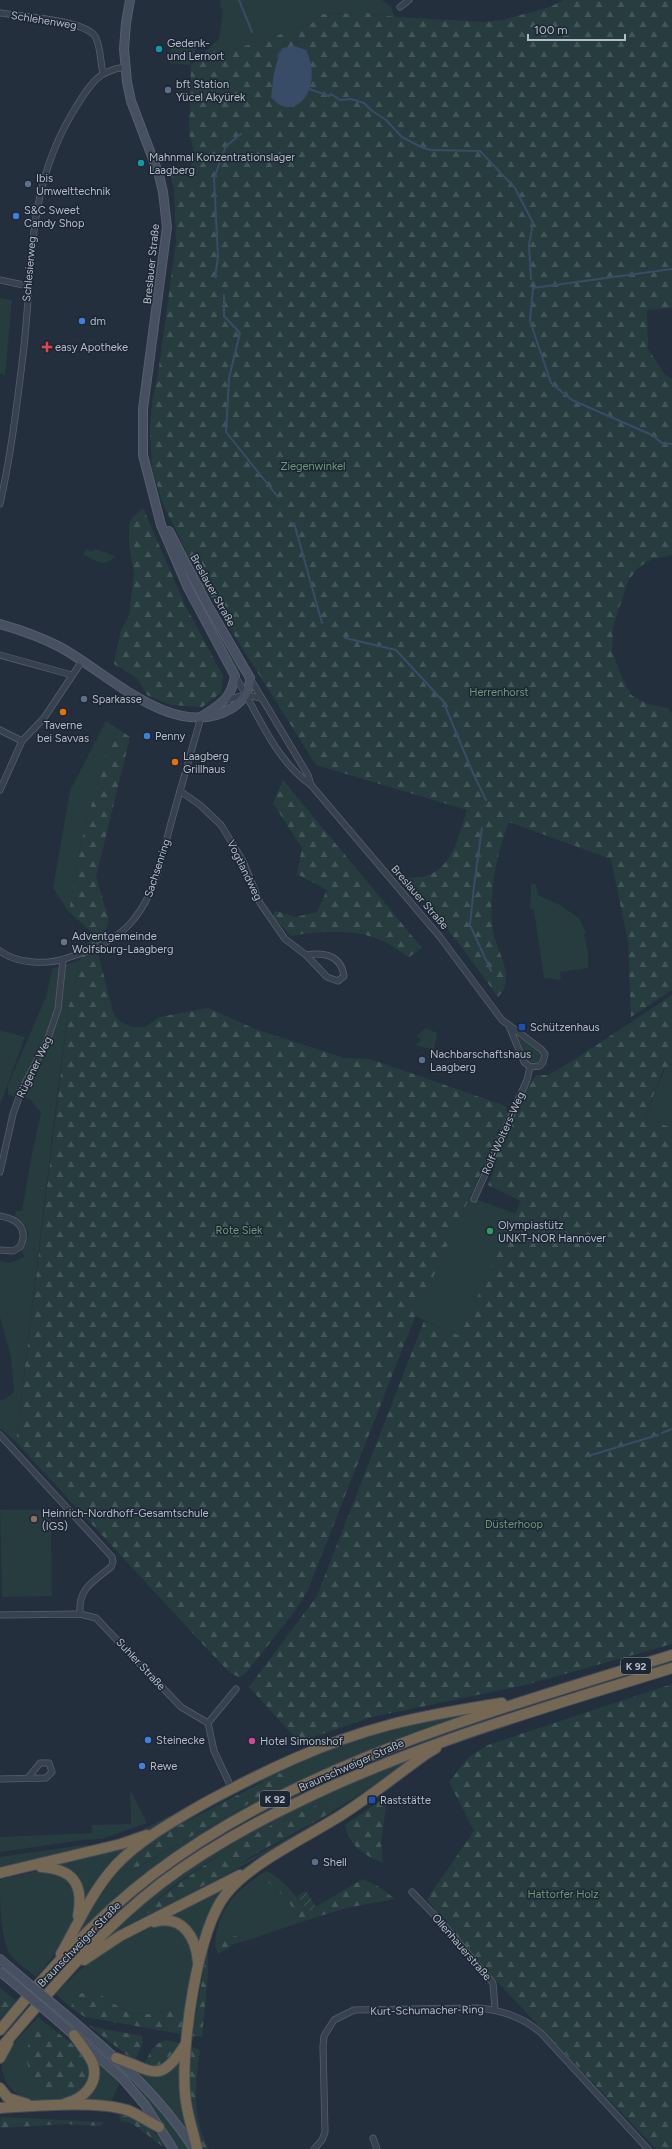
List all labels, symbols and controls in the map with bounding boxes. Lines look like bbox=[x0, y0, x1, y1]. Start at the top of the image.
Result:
street label: Schlehenweg bbox=[10, 9, 78, 32]
scale bar bbox=[528, 16, 625, 42]
text: 100 m bbox=[534, 23, 568, 37]
place label: Gedenk- und Lernort bbox=[167, 37, 224, 63]
marker: Gedenk- und Lernort bbox=[154, 44, 164, 54]
place label: bft Station Yücel Akyürek bbox=[176, 78, 246, 104]
marker: bft Station Yücel Akyürek bbox=[163, 85, 173, 95]
place label: Mahnmal Konzentrationslager Laagberg bbox=[149, 151, 295, 177]
marker: Mahnmal Konzentrationslager Laagberg bbox=[136, 158, 146, 168]
place label: Ibis Umwelttechnik bbox=[36, 172, 111, 198]
marker: Ibis Umwelttechnik bbox=[23, 179, 33, 189]
place label: S&C Sweet Candy Shop bbox=[24, 204, 85, 230]
marker: S&C Sweet Candy Shop bbox=[11, 211, 21, 221]
street label: Breslauer Straße bbox=[141, 223, 162, 305]
street label: Schlesierweg bbox=[20, 236, 39, 302]
place label: dm bbox=[90, 315, 106, 328]
marker: dm bbox=[77, 316, 87, 326]
place label: easy Apotheke bbox=[55, 341, 128, 354]
marker: easy Apotheke bbox=[42, 342, 52, 352]
park label: Ziegenwinkel bbox=[280, 460, 346, 473]
street label: Breslauer Straße bbox=[187, 552, 238, 629]
park label: Herrenhorst bbox=[469, 686, 529, 699]
place label: Sparkasse bbox=[92, 693, 142, 706]
marker: Sparkasse bbox=[79, 694, 89, 704]
marker: Taverne bei Savvas bbox=[58, 707, 68, 717]
place label: Taverne bei Savvas bbox=[37, 719, 89, 745]
place label: Penny bbox=[155, 730, 185, 743]
marker: Penny bbox=[142, 731, 152, 741]
place label: Laagberg Grillhaus bbox=[183, 750, 229, 776]
marker: Laagberg Grillhaus bbox=[170, 757, 180, 767]
street label: Sachsenring bbox=[142, 837, 173, 899]
street label: Vogtlandweg bbox=[224, 838, 265, 903]
street label: Breslauer Straße bbox=[388, 863, 451, 932]
place label: Adventgemeinde Wolfsburg-Laagberg bbox=[72, 930, 173, 956]
marker: Adventgemeinde Wolfsburg-Laagberg bbox=[59, 937, 69, 947]
place label: Schützenhaus bbox=[530, 1021, 600, 1034]
marker: Schützenhaus bbox=[517, 1022, 527, 1032]
street label: Rügener Weg bbox=[14, 1034, 55, 1100]
place label: Nachbarschaftshaus Laagberg bbox=[430, 1048, 531, 1074]
marker: Nachbarschaftshaus Laagberg bbox=[417, 1055, 427, 1065]
street label: Rolf-Wolters-Weg bbox=[479, 1090, 528, 1177]
place label: Olympiastütz UNKT-NOR Hannover bbox=[498, 1219, 606, 1245]
park label: Rote Siek bbox=[216, 1224, 263, 1237]
marker: Olympiastütz UNKT-NOR Hannover bbox=[485, 1226, 495, 1236]
place label: Heinrich-Nordhoff-Gesamtschule (IGS) bbox=[42, 1507, 209, 1533]
marker: Heinrich-Nordhoff-Gesamtschule (IGS) bbox=[29, 1514, 39, 1524]
park label: Düsterhoop bbox=[485, 1518, 544, 1531]
street label: Suhler Straße bbox=[113, 1636, 168, 1693]
road number: K 92 bbox=[621, 1658, 651, 1674]
place label: Steinecke bbox=[156, 1734, 205, 1747]
marker: Steinecke bbox=[143, 1735, 153, 1745]
place label: Hotel Simonshof bbox=[260, 1735, 344, 1748]
marker: Hotel Simonshof bbox=[247, 1736, 257, 1746]
street label: Braunschweiger Straße bbox=[297, 1736, 406, 1795]
place label: Rewe bbox=[150, 1760, 177, 1773]
marker: Rewe bbox=[137, 1761, 147, 1771]
road number: K 92 bbox=[260, 1791, 290, 1807]
place label: Raststätte bbox=[380, 1794, 431, 1807]
marker: Raststätte bbox=[367, 1795, 377, 1805]
place label: Shell bbox=[323, 1856, 347, 1869]
marker: Shell bbox=[310, 1857, 320, 1867]
park label: Hattorfer Holz bbox=[527, 1888, 599, 1901]
street label: Braunschweiger Straße bbox=[35, 1899, 124, 1990]
street label: Ollenhauerstraße bbox=[429, 1911, 494, 1983]
street label: Kurt-Schumacher-Ring bbox=[370, 2003, 484, 2018]

